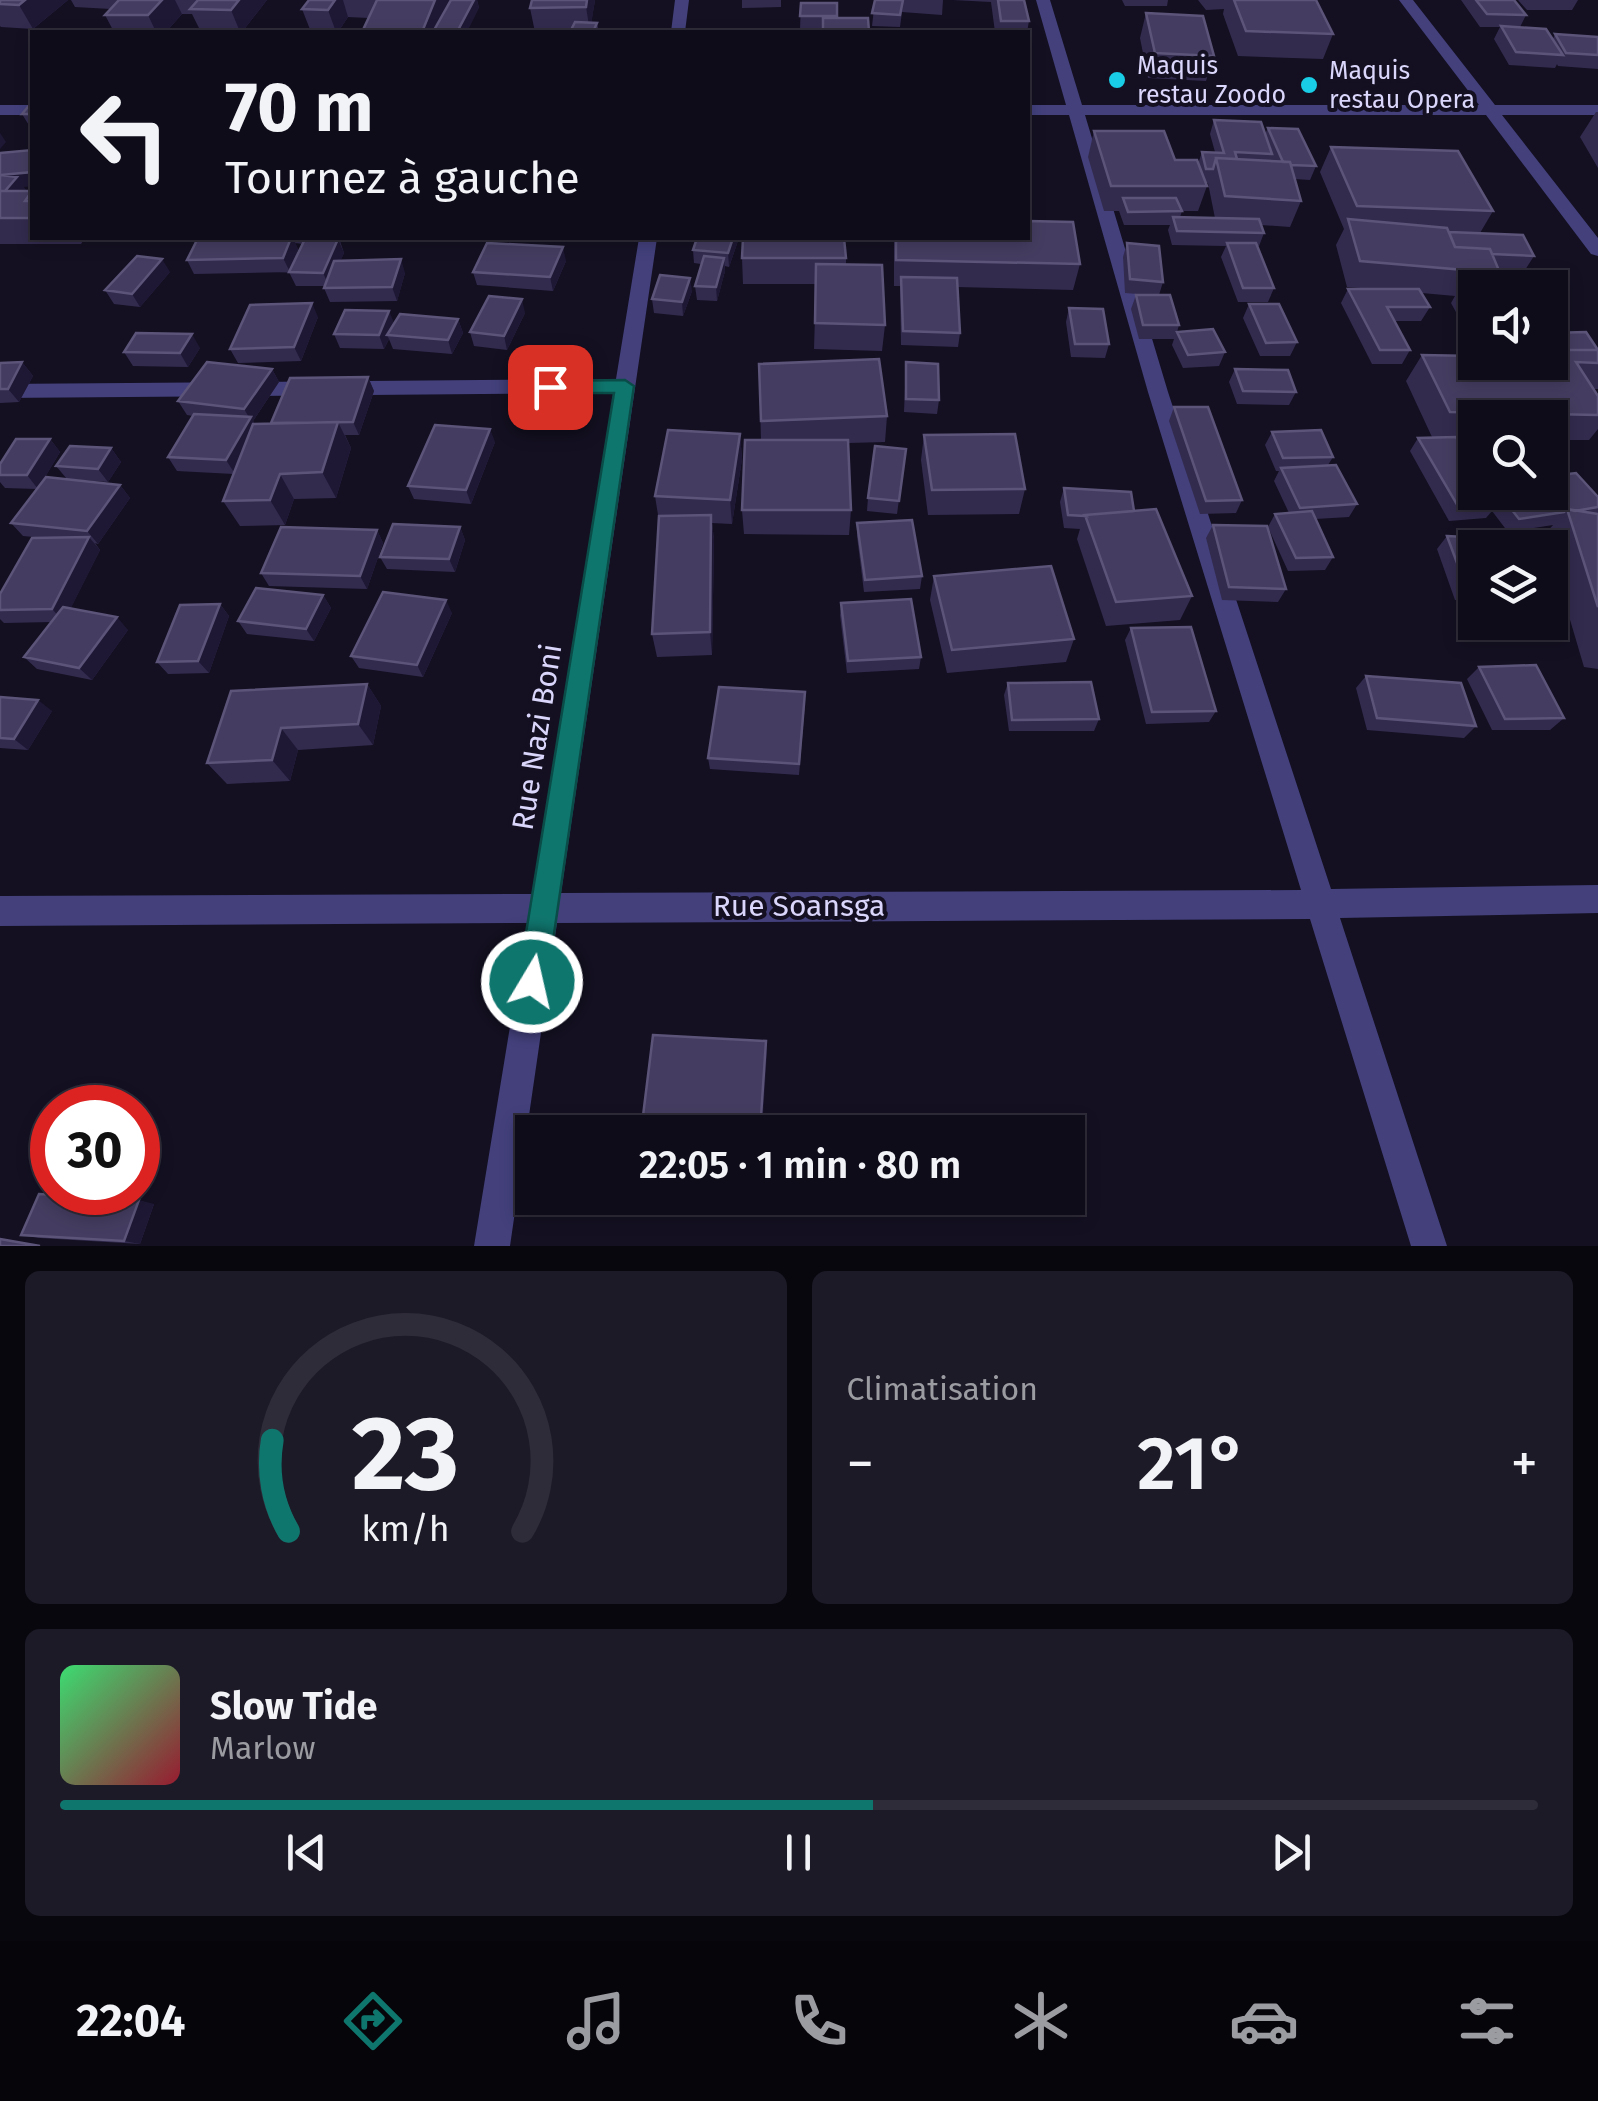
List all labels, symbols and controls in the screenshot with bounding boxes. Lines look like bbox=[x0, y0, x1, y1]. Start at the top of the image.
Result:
place label: Maquis restau Zoodo bbox=[1137, 51, 1286, 110]
place label: Maquis restau Opera bbox=[1329, 56, 1475, 115]
text: 70 m bbox=[225, 66, 374, 150]
marker: Maquis restau Zoodo bbox=[1106, 69, 1128, 91]
icon: left bbox=[60, 70, 190, 200]
marker: Maquis restau Opera bbox=[1298, 74, 1320, 96]
text: Tournez à gauche bbox=[225, 151, 580, 205]
map controls bbox=[1458, 270, 1568, 640]
button: sound bbox=[1458, 270, 1568, 380]
pin bbox=[508, 345, 593, 430]
icon: arrive bbox=[523, 360, 578, 415]
button: search bbox=[1458, 400, 1568, 510]
button: layers bbox=[1458, 530, 1568, 640]
street label: Rue Nazi Boni bbox=[505, 641, 569, 833]
street label: Rue Soansga bbox=[713, 888, 885, 924]
position arrow bbox=[480, 930, 584, 1034]
speed limit sign: 30 bbox=[30, 1085, 160, 1215]
text: 22:05 · 1 min · 80 m bbox=[639, 1142, 961, 1188]
text: Climatisation bbox=[847, 1370, 1038, 1408]
text: 23 bbox=[352, 1392, 459, 1517]
text: 21° bbox=[1137, 1419, 1247, 1509]
text: − bbox=[847, 1431, 874, 1497]
text: + bbox=[1511, 1431, 1538, 1497]
text: km/h bbox=[362, 1508, 450, 1550]
text: Slow Tide bbox=[210, 1683, 378, 1729]
text: Marlow bbox=[210, 1729, 316, 1767]
icon: previous bbox=[279, 1825, 334, 1880]
icon: pause bbox=[771, 1825, 826, 1880]
icon: next bbox=[1264, 1825, 1319, 1880]
icon: directions bbox=[338, 1986, 408, 2056]
icon: music bbox=[561, 1986, 631, 2056]
icon: phone bbox=[784, 1986, 854, 2056]
icon: climate bbox=[1006, 1986, 1076, 2056]
icon: car bbox=[1229, 1986, 1299, 2056]
icon: filters bbox=[1452, 1986, 1522, 2056]
text: 22:04 bbox=[76, 1994, 185, 2048]

